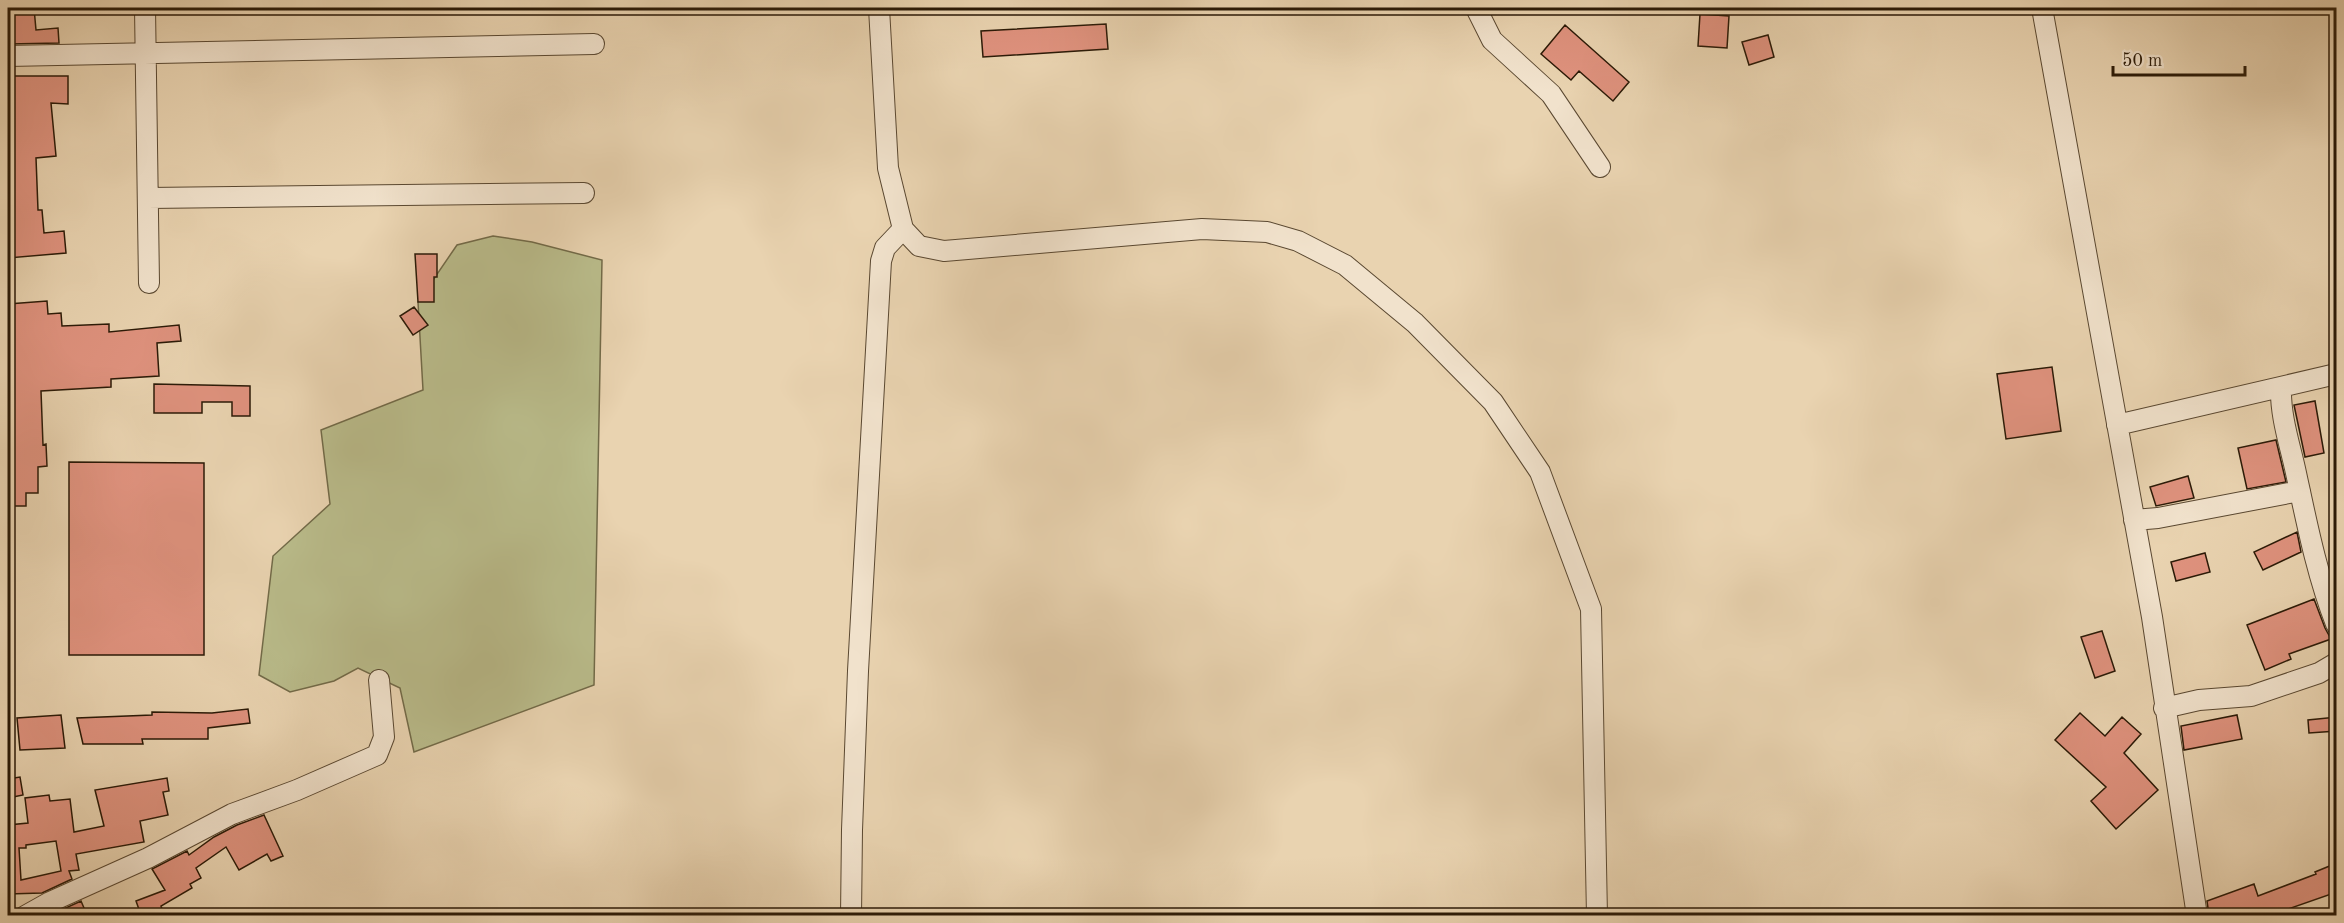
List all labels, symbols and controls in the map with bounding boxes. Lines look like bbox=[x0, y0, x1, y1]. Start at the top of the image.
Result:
scale bar bbox=[2113, 39, 2245, 77]
text: 50 m bbox=[2122, 52, 2162, 70]

